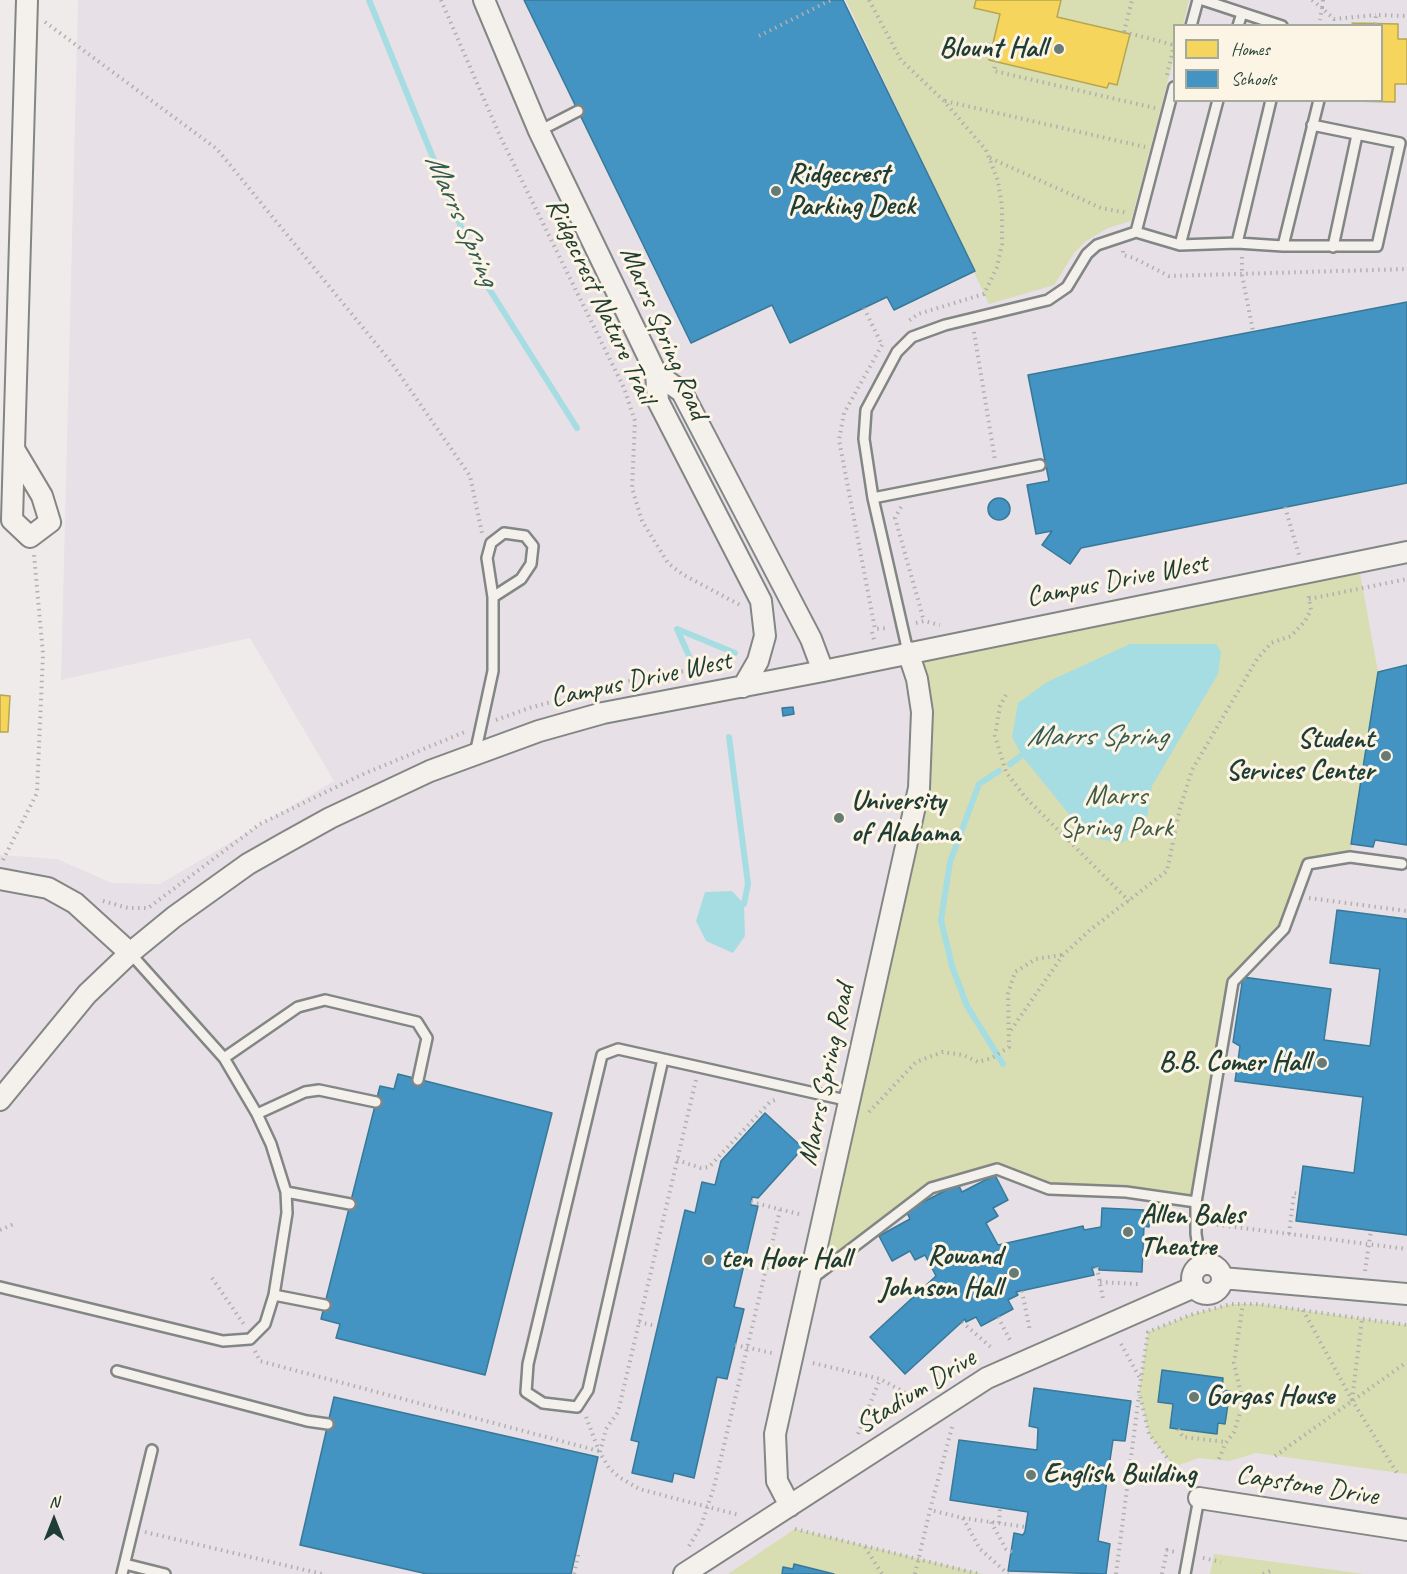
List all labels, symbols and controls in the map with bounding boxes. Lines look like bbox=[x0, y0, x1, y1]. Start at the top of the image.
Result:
legend bbox=[1173, 24, 1383, 102]
place label: Blount Hall bbox=[939, 32, 1047, 66]
text: Homes bbox=[1231, 38, 1270, 60]
marker: Blount Hall bbox=[1052, 42, 1066, 56]
text: Schools bbox=[1231, 68, 1276, 90]
water label: Marrs Spring bbox=[416, 149, 506, 291]
place label: Ridgecrest Parking Deck bbox=[788, 158, 915, 224]
marker: Ridgecrest Parking Deck bbox=[769, 184, 783, 198]
street label: Ridgecrest Nature Trail bbox=[538, 193, 662, 409]
street label: Marrs Spring Road bbox=[611, 241, 715, 425]
street label: Campus Drive West bbox=[1024, 547, 1210, 615]
street label: Campus Drive West bbox=[548, 644, 734, 716]
water label: Marrs Spring bbox=[1027, 719, 1167, 755]
place label: Student Services Center bbox=[1226, 723, 1374, 789]
marker: Student Services Center bbox=[1379, 749, 1393, 763]
park label: Marrs Spring Park bbox=[1059, 780, 1173, 846]
place label: University of Alabama bbox=[851, 785, 960, 851]
marker: University of Alabama bbox=[832, 811, 846, 825]
street label: Marrs Spring Road bbox=[791, 981, 863, 1169]
place label: B.B. Comer Hall bbox=[1159, 1046, 1310, 1080]
marker: B.B. Comer Hall bbox=[1315, 1056, 1329, 1070]
place label: Allen Bales Theatre bbox=[1140, 1199, 1245, 1265]
marker: Allen Bales Theatre bbox=[1121, 1225, 1135, 1239]
place label: Rowand Johnson Hall bbox=[879, 1240, 1002, 1306]
place label: ten Hoor Hall bbox=[721, 1243, 851, 1277]
marker: ten Hoor Hall bbox=[702, 1253, 716, 1267]
marker: Rowand Johnson Hall bbox=[1007, 1266, 1021, 1280]
street label: Stadium Drive bbox=[850, 1342, 982, 1442]
place label: Gorgas House bbox=[1206, 1380, 1334, 1414]
marker: Gorgas House bbox=[1187, 1390, 1201, 1404]
place label: English Building bbox=[1043, 1458, 1196, 1492]
street label: Capstone Drive bbox=[1234, 1458, 1380, 1514]
marker: English Building bbox=[1024, 1468, 1038, 1482]
north arrow bbox=[24, 1490, 84, 1550]
text: N bbox=[49, 1492, 59, 1512]

